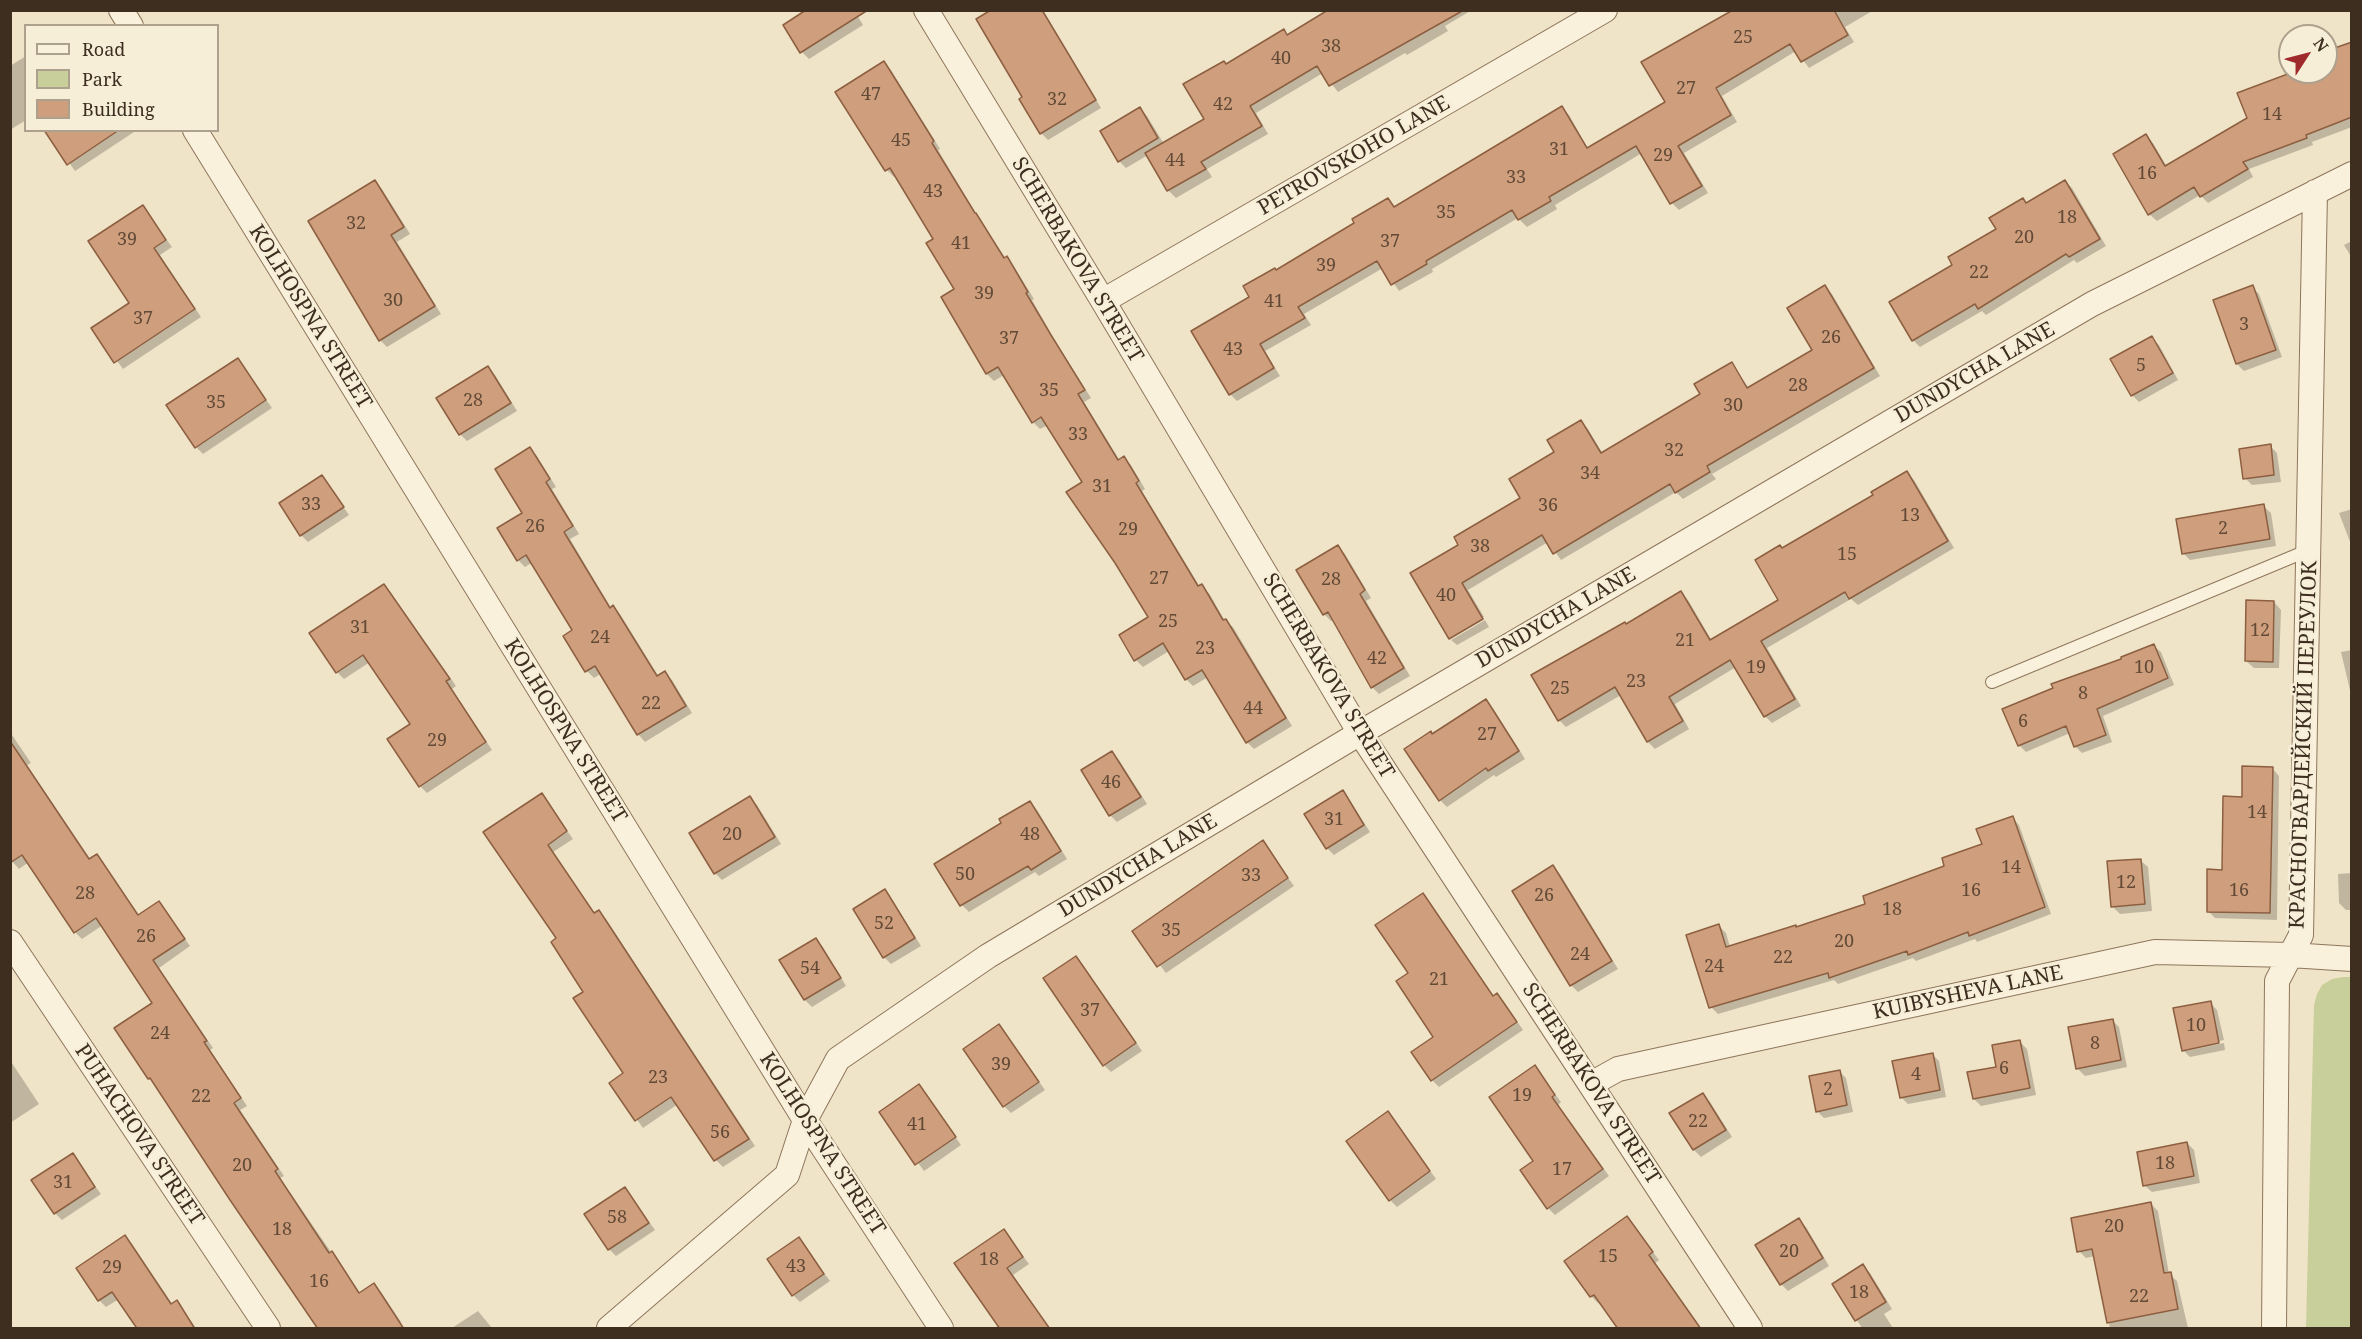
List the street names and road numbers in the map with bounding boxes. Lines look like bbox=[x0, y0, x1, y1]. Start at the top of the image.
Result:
street label: PETROVSKOHO LANE bbox=[1254, 91, 1454, 221]
street label: SCHERBAKOVA STREET bbox=[1006, 153, 1148, 367]
street label: KOLHOSPNA STREET bbox=[243, 220, 377, 414]
street label: DUNDYCHA LANE bbox=[1891, 317, 2059, 429]
street label: КРАСНОГВАРДЕЙСКИЙ ПЕРЕУЛОК bbox=[2285, 560, 2323, 930]
street label: DUNDYCHA LANE bbox=[1472, 562, 1640, 674]
street label: SCHERBAKOVA STREET bbox=[1257, 569, 1399, 783]
street label: KOLHOSPNA STREET bbox=[498, 634, 632, 828]
street label: DUNDYCHA LANE bbox=[1054, 809, 1222, 923]
street label: KUIBYSHEVA LANE bbox=[1871, 961, 2065, 1025]
street label: SCHERBAKOVA STREET bbox=[1516, 979, 1666, 1189]
street label: PUHACHOVA STREET bbox=[69, 1040, 209, 1230]
street label: KOLHOSPNA STREET bbox=[754, 1048, 890, 1240]

